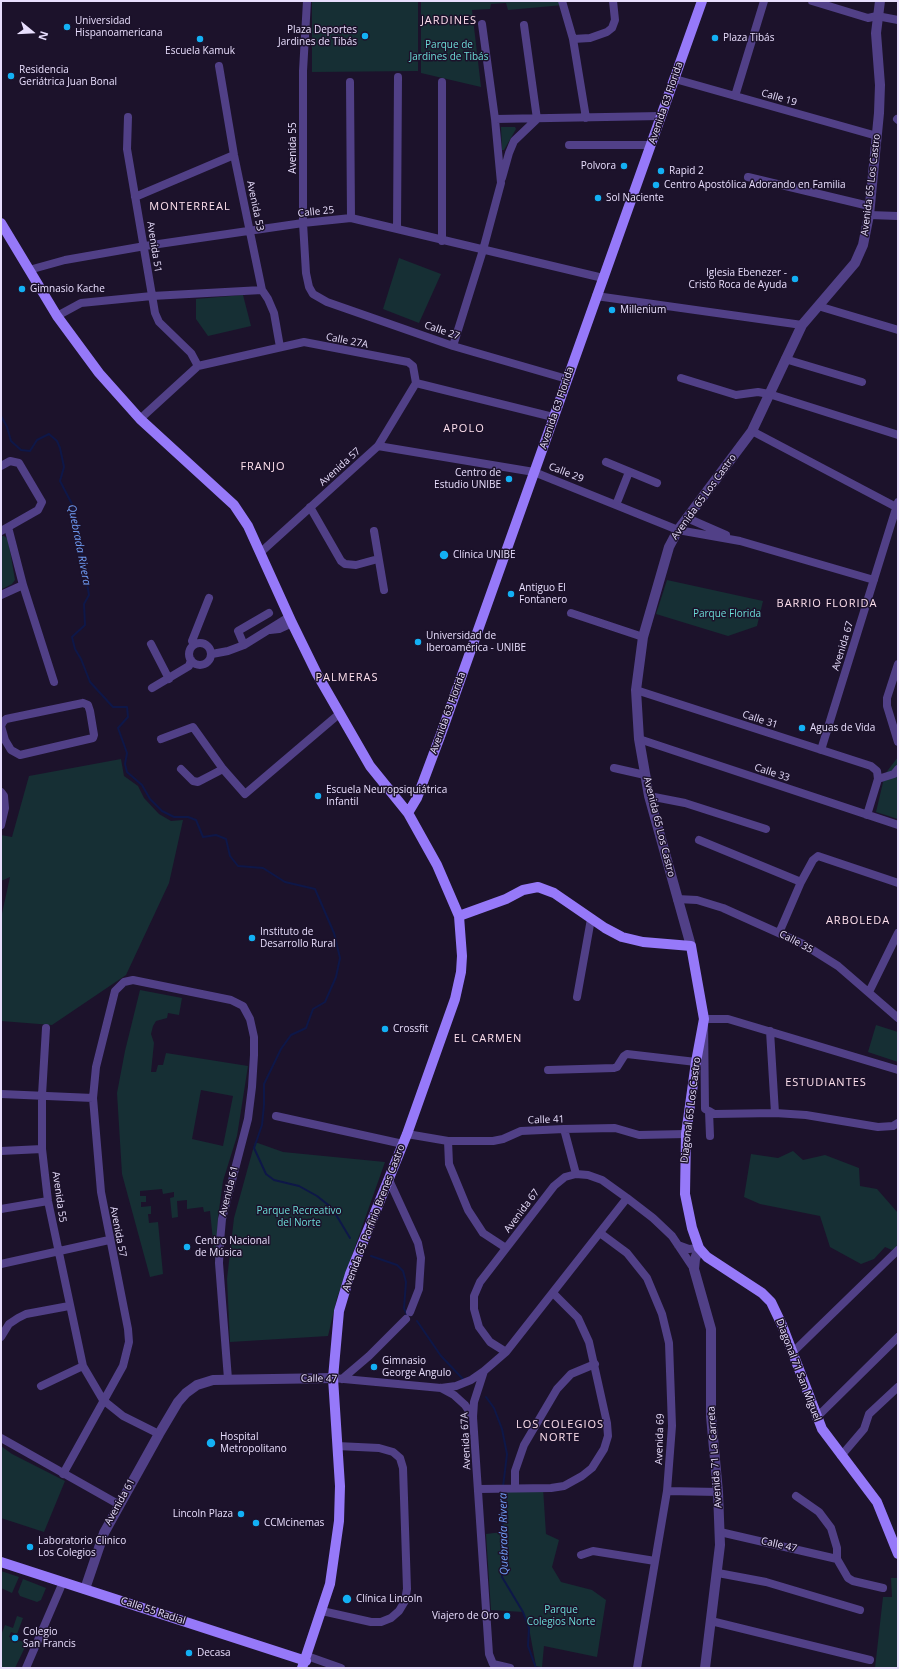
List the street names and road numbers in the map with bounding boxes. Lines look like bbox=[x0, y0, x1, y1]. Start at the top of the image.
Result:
street label: Avenida 63 Florida bbox=[646, 60, 686, 146]
street label: Calle 19 bbox=[760, 87, 798, 109]
street label: Avenida 55 bbox=[287, 122, 299, 174]
street label: Avenida 65 Los Castro bbox=[859, 133, 883, 237]
street label: Avenida 53 bbox=[244, 180, 266, 232]
street label: Calle 25 bbox=[297, 204, 335, 220]
street label: Avenida 51 bbox=[144, 221, 164, 273]
street label: Calle 27 bbox=[423, 319, 461, 343]
street label: Calle 27A bbox=[325, 331, 369, 351]
street label: Avenida 63 Florida bbox=[537, 365, 577, 451]
street label: Avenida 57 bbox=[317, 445, 363, 489]
street label: Avenida 65 Los Castro bbox=[669, 452, 739, 542]
street label: Calle 29 bbox=[547, 461, 585, 485]
street label: Avenida 67 bbox=[830, 620, 856, 672]
street label: Avenida 63 Florida bbox=[428, 671, 468, 755]
street label: Calle 31 bbox=[741, 709, 779, 731]
street label: Calle 33 bbox=[753, 762, 791, 784]
street label: Avenida 65 Los Castro bbox=[641, 776, 677, 878]
street label: Calle 35 bbox=[777, 928, 815, 956]
street label: Diagonal 65 Los Castro bbox=[679, 1056, 703, 1164]
street label: Calle 41 bbox=[528, 1113, 564, 1127]
street label: Avenida 65 Porfirio Brenes Castro bbox=[340, 1143, 408, 1293]
street label: Avenida 61 bbox=[217, 1165, 241, 1217]
street label: Avenida 55 bbox=[49, 1171, 69, 1223]
street label: Avenida 67 bbox=[502, 1187, 542, 1235]
street label: Avenida 57 bbox=[107, 1206, 129, 1258]
street label: Diagonal 71 San Miguel bbox=[773, 1317, 823, 1423]
street label: Calle 47 bbox=[301, 1373, 337, 1385]
street label: Avenida 71 La Carreta bbox=[705, 1406, 725, 1508]
street label: Avenida 67A bbox=[459, 1412, 473, 1470]
street label: Avenida 69 bbox=[653, 1413, 667, 1465]
street label: Avenida 61 bbox=[102, 1477, 138, 1527]
street label: Calle 47 bbox=[760, 1535, 798, 1555]
street label: Calle 55 Radial bbox=[119, 1595, 187, 1627]

